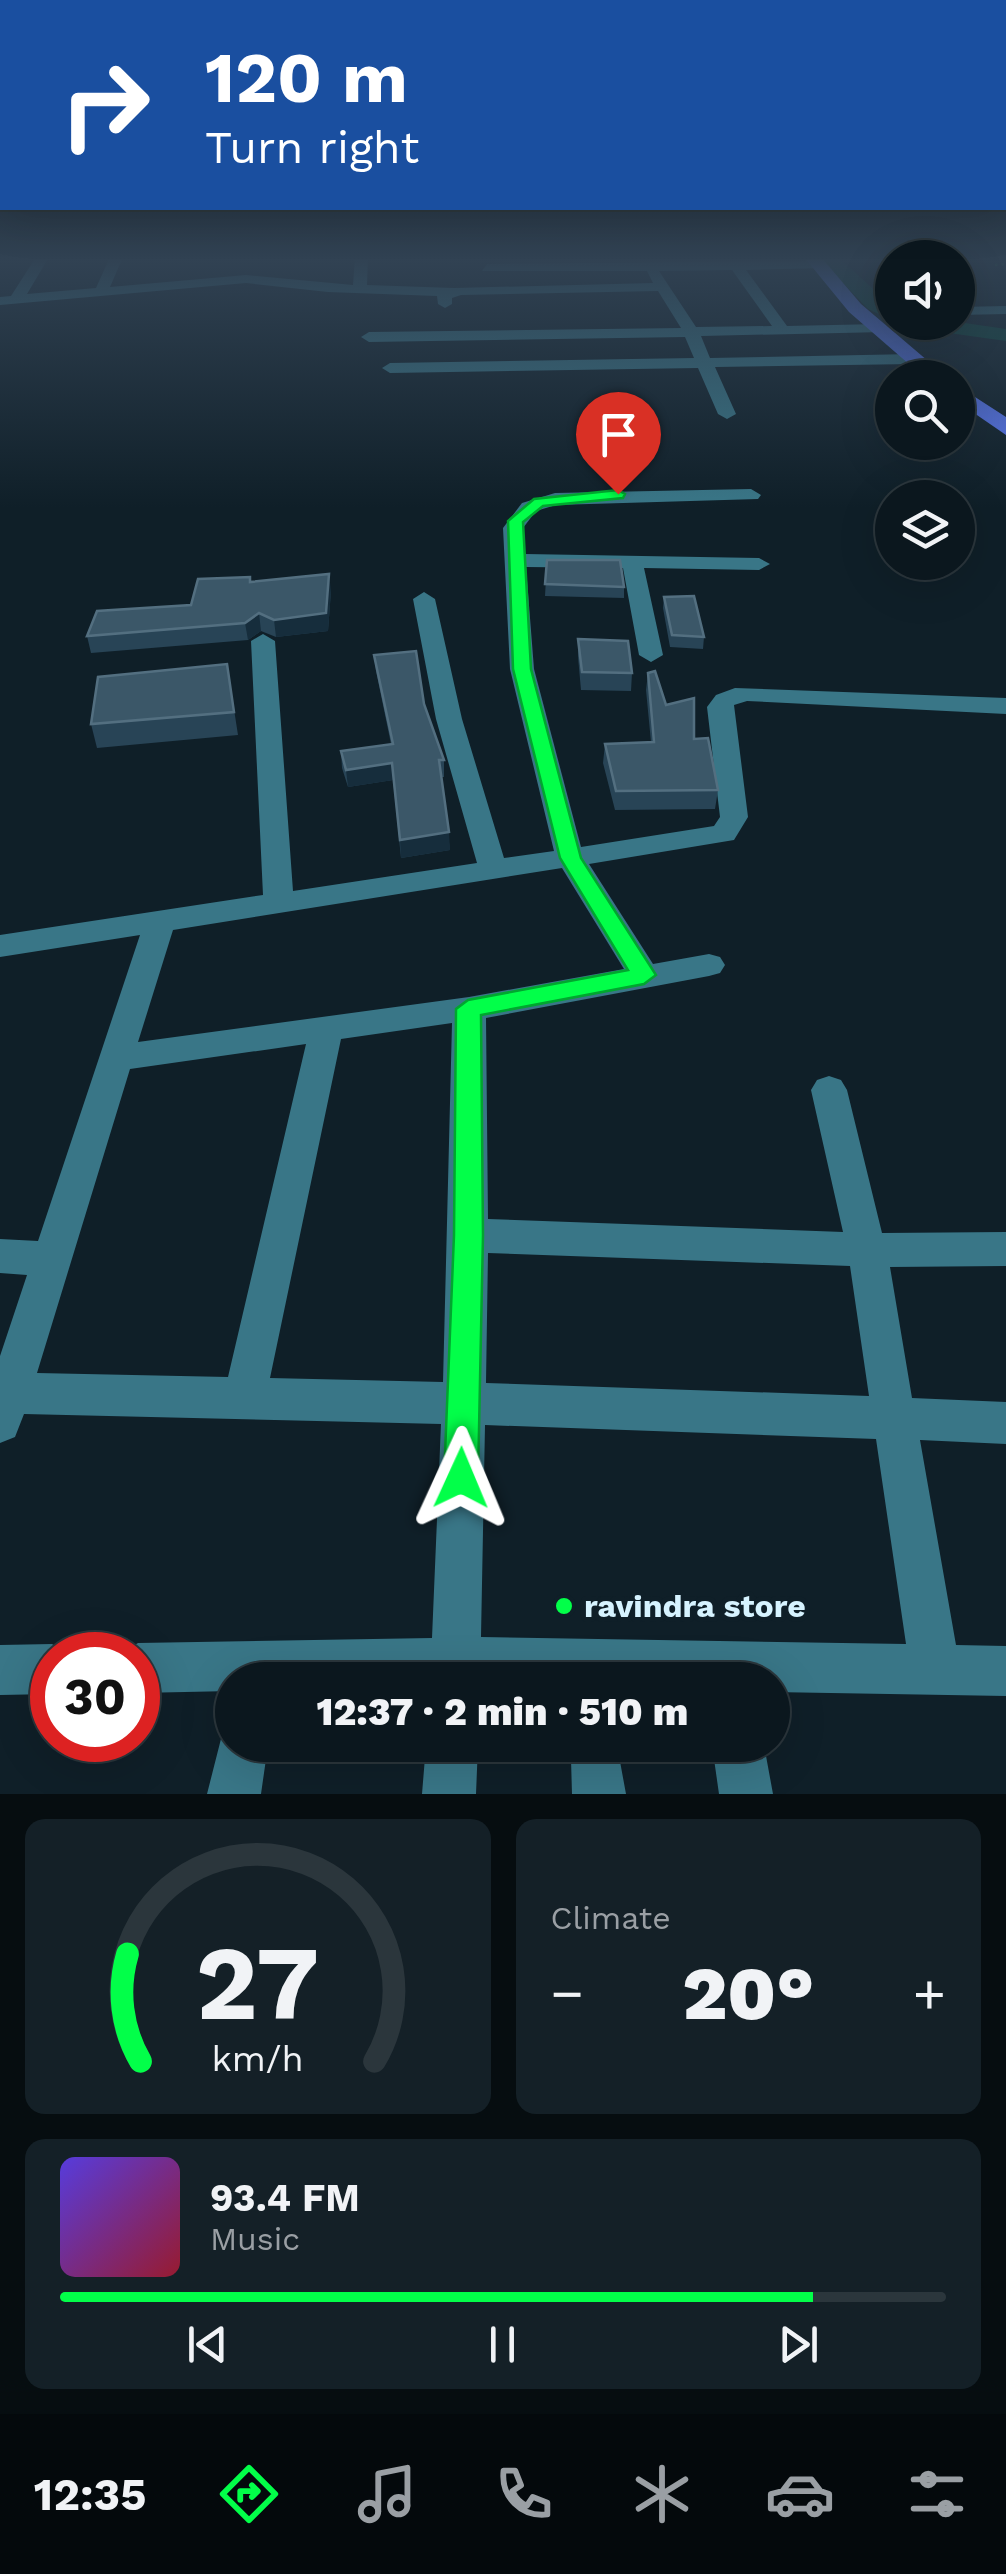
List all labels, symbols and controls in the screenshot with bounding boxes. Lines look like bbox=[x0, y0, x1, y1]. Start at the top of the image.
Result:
text: 120 m bbox=[205, 37, 408, 119]
icon: right bbox=[40, 40, 170, 170]
text: Turn right bbox=[205, 121, 419, 174]
map controls bbox=[875, 240, 975, 580]
button: sound bbox=[875, 240, 975, 340]
button: search bbox=[875, 360, 975, 460]
pin bbox=[576, 392, 661, 495]
icon: arrive bbox=[591, 407, 646, 462]
button: layers bbox=[875, 480, 975, 580]
position arrow bbox=[409, 1426, 513, 1530]
place label: ravindra store bbox=[584, 1587, 806, 1625]
marker: ravindra store bbox=[553, 1595, 575, 1617]
speed limit sign: 30 bbox=[30, 1632, 160, 1762]
text: 12:37 · 2 min · 510 m bbox=[317, 1690, 688, 1734]
text: Climate bbox=[551, 1899, 671, 1937]
text: 27 bbox=[196, 1922, 319, 2044]
text: 20° bbox=[682, 1949, 814, 2037]
text: − bbox=[551, 1961, 584, 2025]
text: + bbox=[913, 1961, 946, 2025]
text: km/h bbox=[212, 2038, 304, 2080]
text: 93.4 FM bbox=[210, 2176, 360, 2220]
text: Music bbox=[210, 2220, 300, 2258]
icon: previous bbox=[180, 2317, 235, 2372]
icon: pause bbox=[475, 2317, 530, 2372]
icon: next bbox=[771, 2317, 826, 2372]
icon: directions bbox=[214, 2459, 284, 2529]
icon: music bbox=[352, 2459, 422, 2529]
icon: phone bbox=[489, 2459, 559, 2529]
icon: climate bbox=[627, 2459, 697, 2529]
icon: car bbox=[765, 2459, 835, 2529]
icon: filters bbox=[902, 2459, 972, 2529]
text: 12:35 bbox=[34, 2468, 147, 2521]

